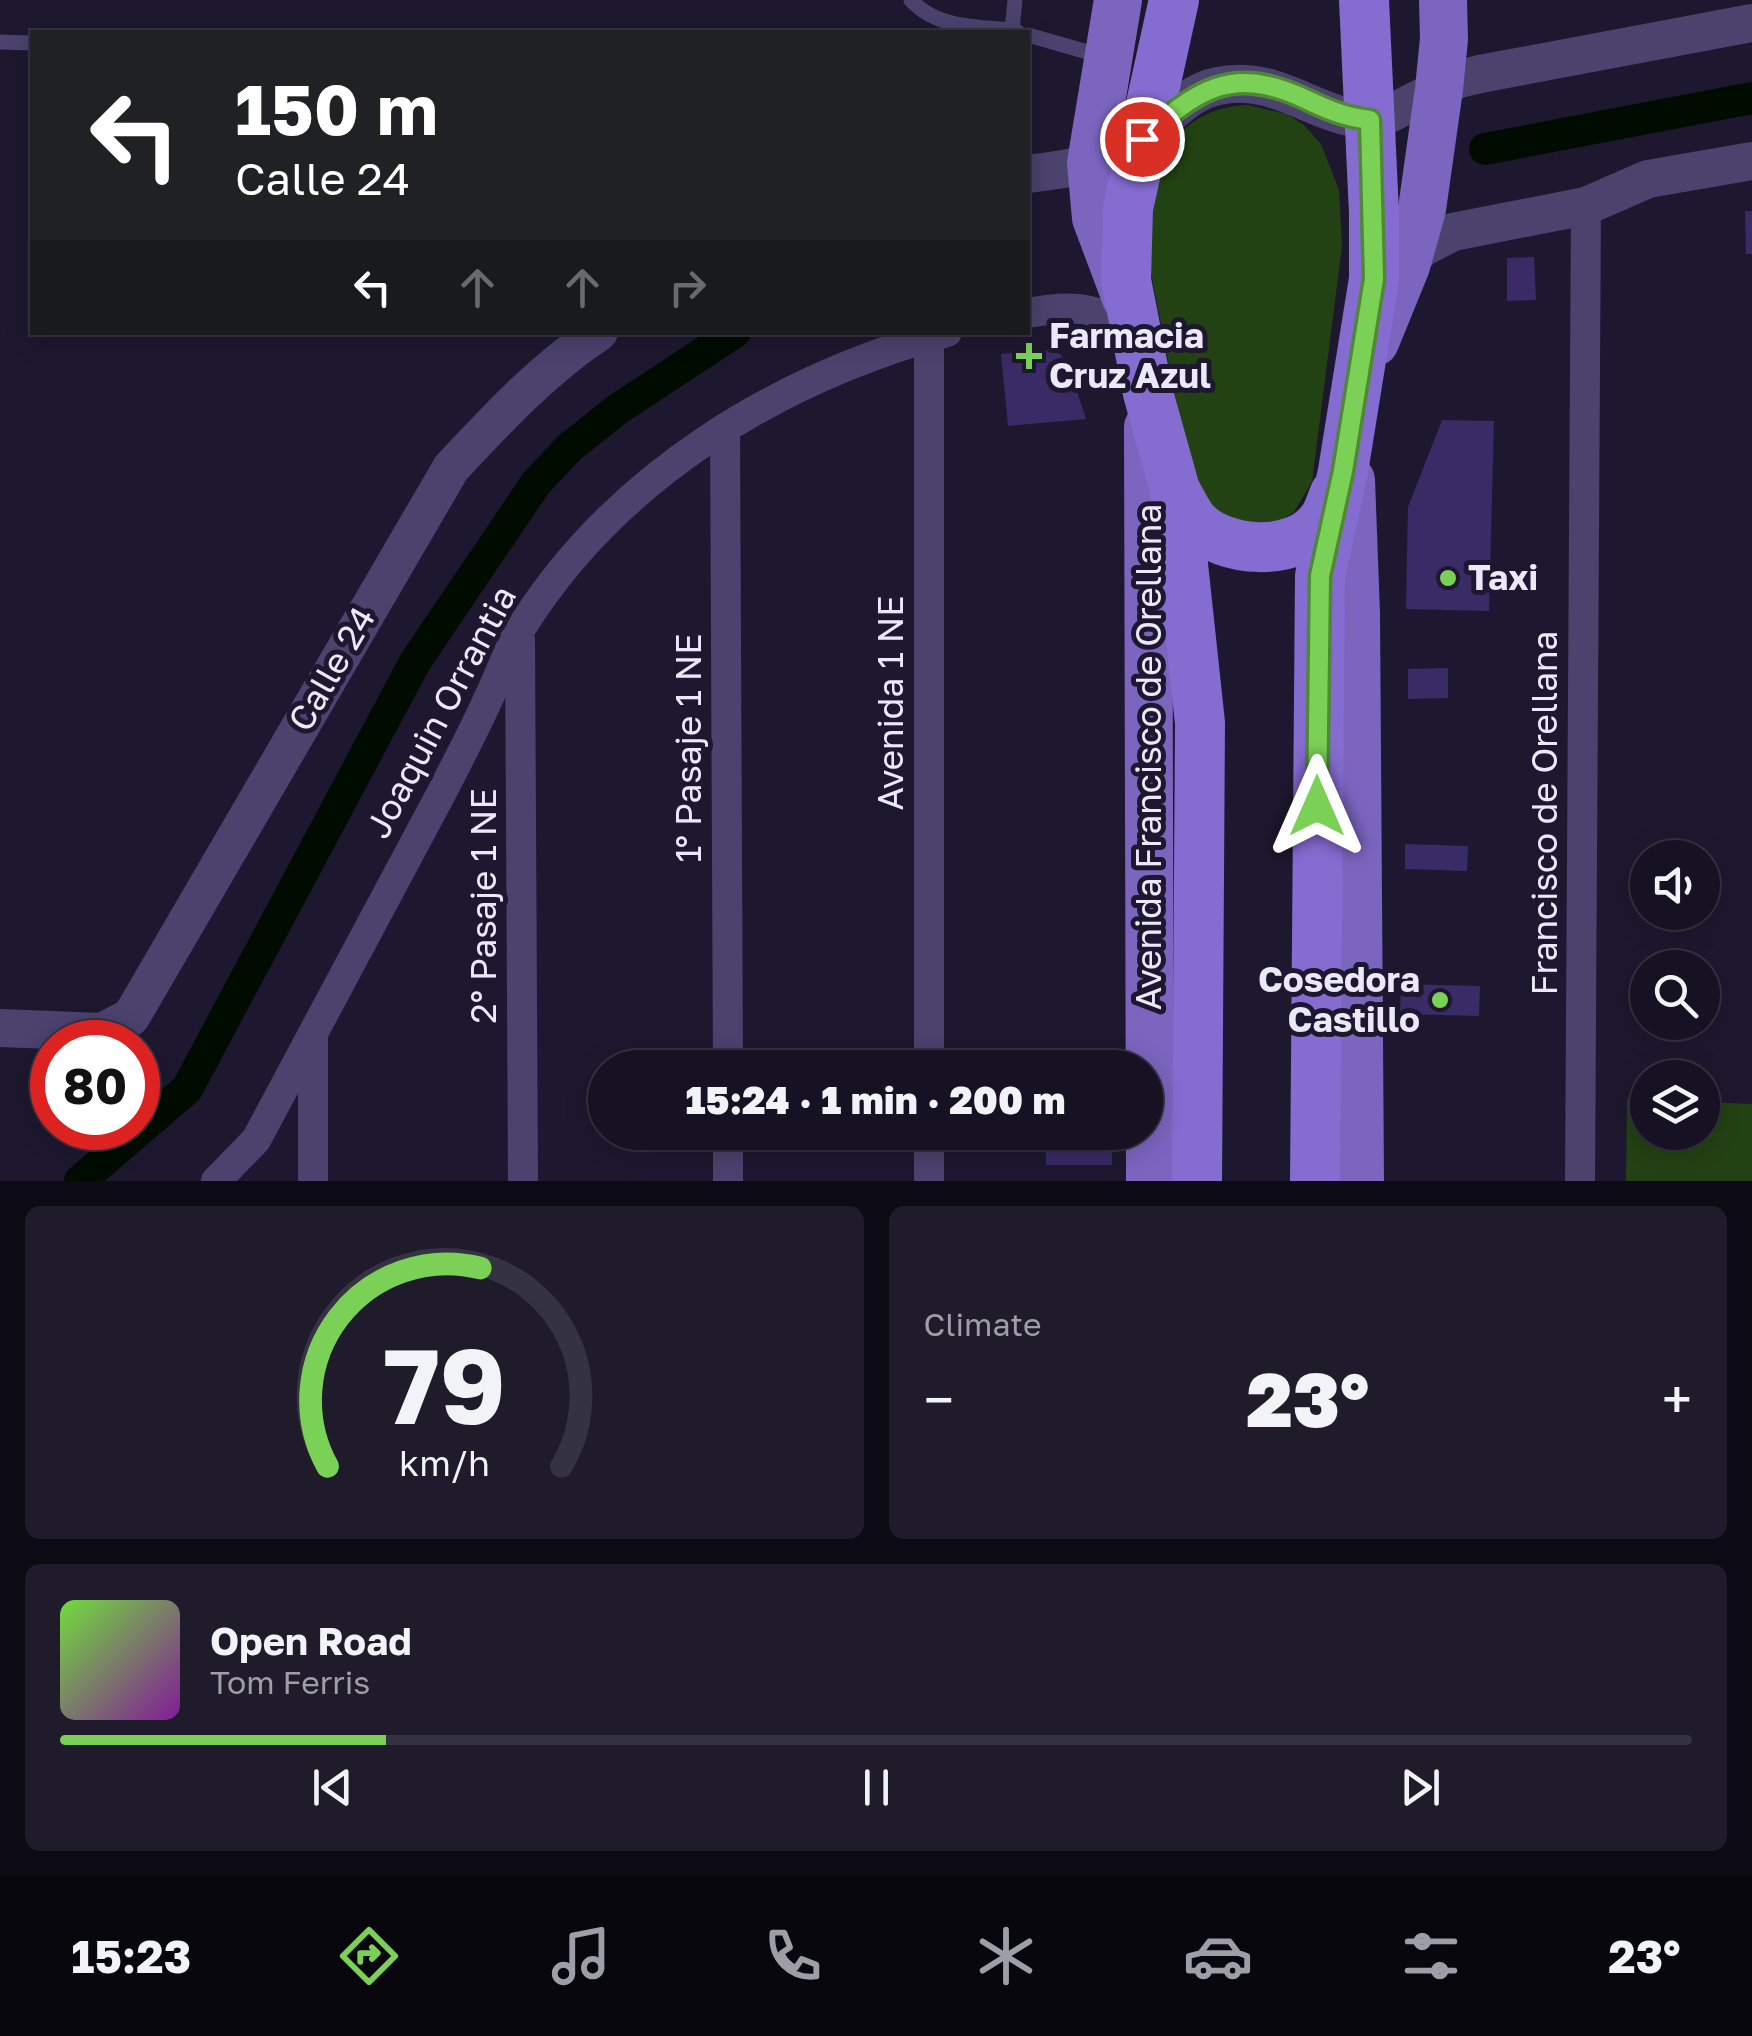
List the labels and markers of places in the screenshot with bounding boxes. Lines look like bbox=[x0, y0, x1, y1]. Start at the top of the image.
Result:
pin bbox=[1100, 97, 1185, 182]
place label: Farmacia Cruz Azul bbox=[1049, 314, 1211, 396]
marker: Farmacia Cruz Azul bbox=[1018, 345, 1040, 367]
place label: Taxi bbox=[1468, 556, 1538, 598]
marker: Taxi bbox=[1437, 567, 1459, 589]
place label: Cosedora Castillo bbox=[1258, 958, 1420, 1040]
marker: Cosedora Castillo bbox=[1429, 989, 1451, 1011]

